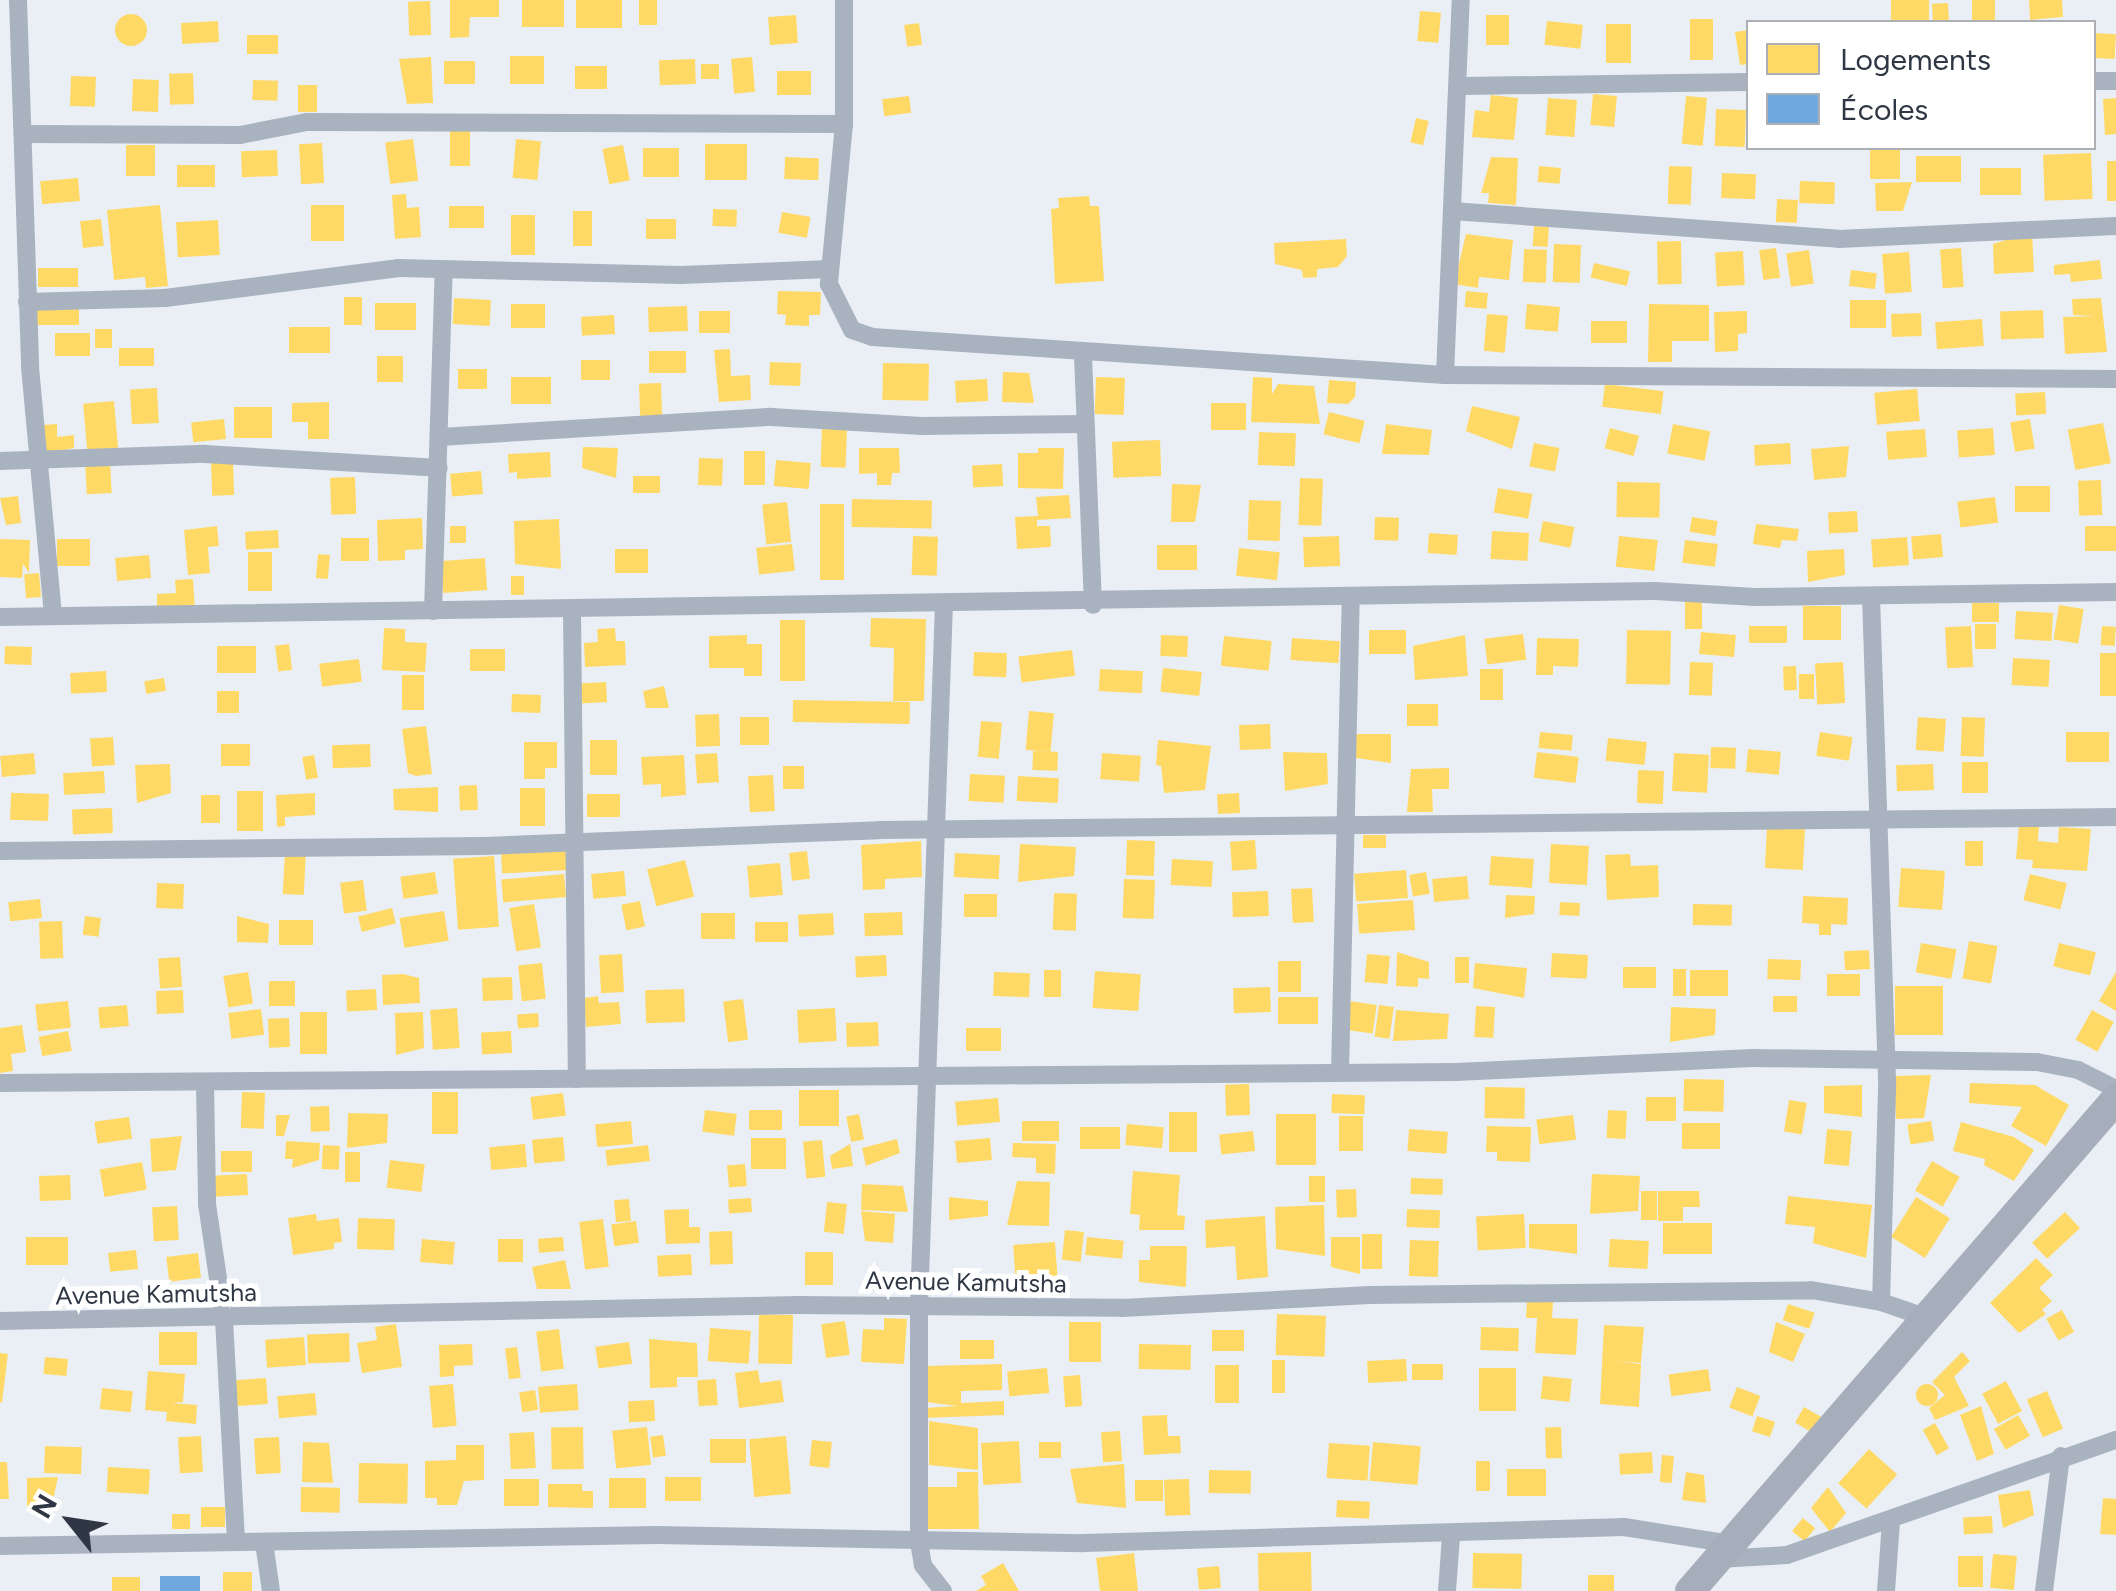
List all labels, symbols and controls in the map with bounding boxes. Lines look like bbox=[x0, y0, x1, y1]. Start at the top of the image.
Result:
legend bbox=[1746, 20, 2096, 150]
text: Logements bbox=[1840, 41, 1991, 78]
text: Écoles bbox=[1840, 91, 1928, 128]
street label: Avenue Kamutsha bbox=[865, 1265, 1067, 1299]
street label: Avenue Kamutsha bbox=[55, 1277, 257, 1311]
north arrow bbox=[20, 1471, 120, 1571]
text: N bbox=[24, 1488, 64, 1524]

